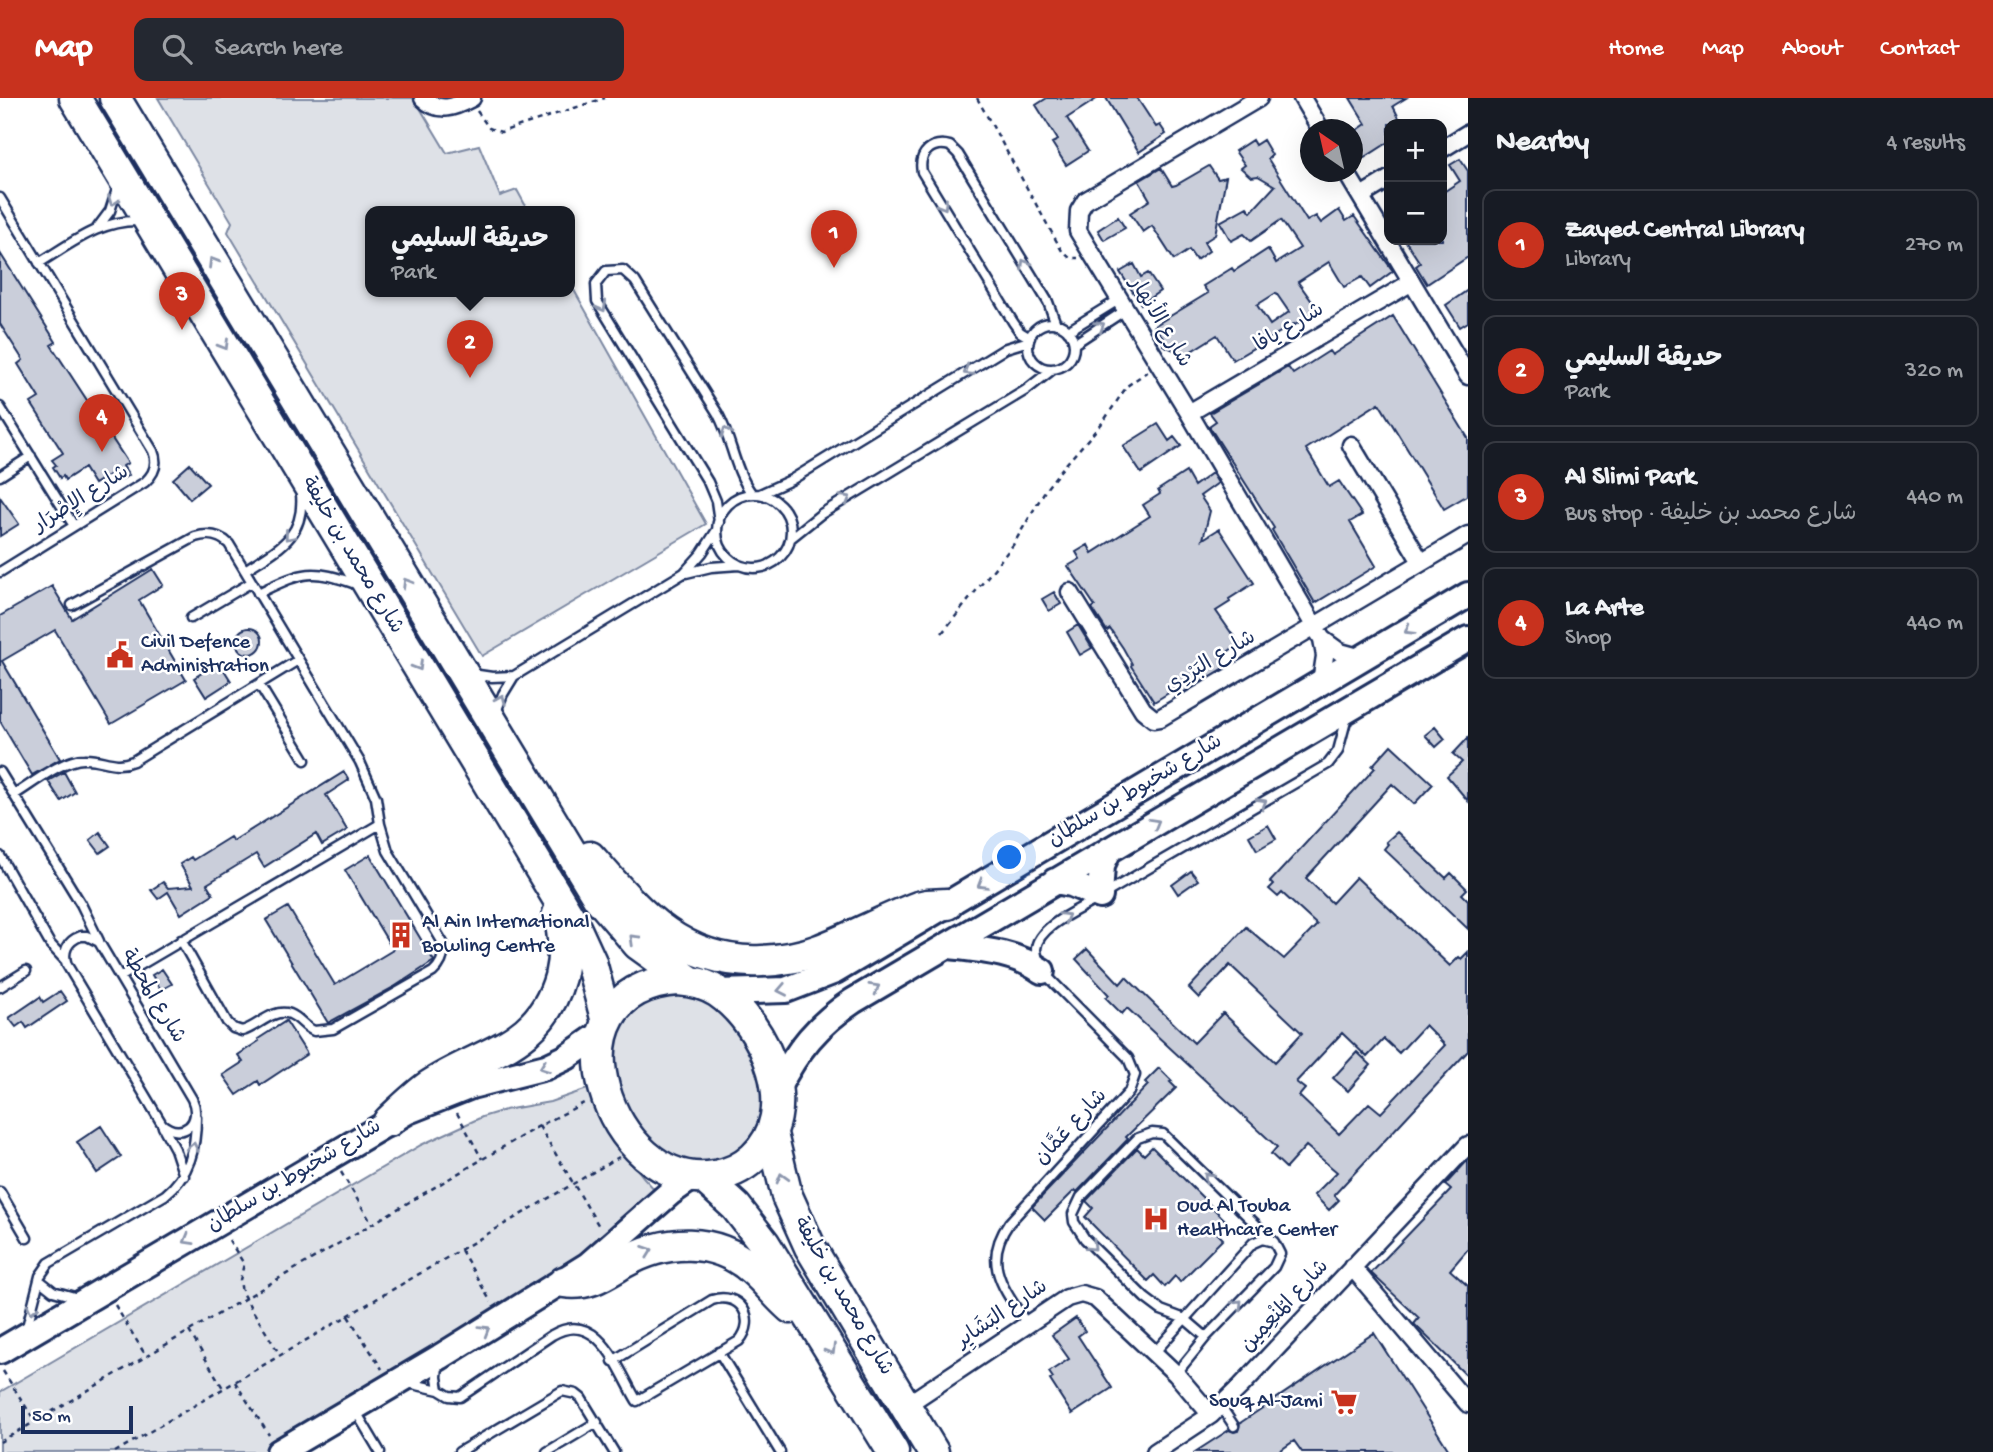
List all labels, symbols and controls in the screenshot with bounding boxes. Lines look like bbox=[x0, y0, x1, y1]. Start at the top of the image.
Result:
search box bbox=[134, 18, 624, 81]
text: Map bbox=[35, 30, 92, 68]
icon: search bbox=[158, 30, 196, 68]
text: Search here bbox=[214, 34, 343, 65]
text: Home bbox=[1608, 35, 1664, 64]
text: Map bbox=[1702, 35, 1744, 64]
text: About bbox=[1782, 35, 1842, 64]
text: Contact bbox=[1880, 35, 1958, 64]
north arrow bbox=[1300, 119, 1363, 182]
map controls bbox=[1384, 119, 1447, 245]
button: + bbox=[1384, 119, 1447, 182]
text: Nearby bbox=[1496, 126, 1589, 161]
text: 4 results bbox=[1886, 130, 1965, 157]
button: − bbox=[1384, 182, 1447, 245]
one-way arrow bbox=[107, 194, 121, 206]
one-way arrow bbox=[934, 198, 947, 211]
popup bbox=[365, 206, 575, 297]
pin: 1 bbox=[811, 210, 857, 268]
text: Zayed Central Library bbox=[1565, 216, 1804, 247]
text: حديقة السليمي bbox=[391, 226, 549, 257]
text: 1 bbox=[1516, 232, 1526, 259]
text: 270 m bbox=[1905, 232, 1963, 259]
text: Library bbox=[1565, 247, 1631, 274]
one-way arrow bbox=[208, 257, 221, 270]
one-way arrow bbox=[1020, 258, 1033, 271]
text: Park bbox=[391, 260, 435, 287]
street label: شارع الأنهار bbox=[1121, 269, 1200, 373]
pin: 3 bbox=[159, 272, 205, 330]
street label: شارع يافا bbox=[1251, 299, 1329, 359]
one-way arrow bbox=[594, 300, 607, 312]
pin: 2 bbox=[447, 320, 493, 378]
one-way arrow bbox=[1093, 322, 1106, 335]
one-way arrow bbox=[216, 338, 229, 351]
text: حديقة السليمي bbox=[1565, 345, 1722, 376]
text: 2 bbox=[1515, 358, 1527, 385]
text: 320 m bbox=[1905, 358, 1963, 385]
one-way arrow bbox=[963, 363, 976, 376]
text: Park bbox=[1565, 379, 1609, 406]
pin: 4 bbox=[79, 394, 125, 452]
one-way arrow bbox=[721, 426, 735, 438]
street label: شارع الإِصْرَار bbox=[28, 461, 135, 542]
text: Al Slimi Park bbox=[1565, 463, 1695, 494]
street label: شارع محمد بن خليفة bbox=[294, 473, 408, 639]
text: 3 bbox=[1515, 484, 1527, 511]
text: 440 m bbox=[1906, 484, 1963, 511]
one-way arrow bbox=[839, 494, 852, 507]
text: Bus stop · شارع محمد بن خليفة bbox=[1565, 501, 1857, 528]
one-way arrow bbox=[285, 528, 297, 541]
one-way arrow bbox=[403, 577, 416, 590]
text: La Arte bbox=[1565, 594, 1644, 625]
text: 4 bbox=[1516, 610, 1526, 637]
text: 440 m bbox=[1906, 610, 1963, 637]
one-way arrow bbox=[1404, 621, 1417, 634]
text: Shop bbox=[1565, 625, 1611, 652]
street label: شارع البَرْدِي bbox=[1161, 626, 1261, 700]
place label: Civil Defence Administration bbox=[141, 631, 269, 680]
public building icon: Civil Defence Administration bbox=[105, 640, 135, 670]
one-way arrow bbox=[410, 658, 423, 671]
one-way arrow bbox=[493, 694, 507, 706]
street label: شارع شخبوط بن سلطان bbox=[1044, 730, 1228, 854]
one-way arrow bbox=[1255, 798, 1267, 811]
one-way arrow bbox=[1147, 818, 1160, 831]
your location bbox=[992, 840, 1026, 874]
one-way arrow bbox=[977, 875, 990, 888]
place label: Al Ain International Bowling Centre bbox=[421, 911, 590, 960]
one-way arrow bbox=[1058, 913, 1071, 926]
building icon: Al Ain International Bowling Centre bbox=[386, 920, 416, 950]
one-way arrow bbox=[629, 935, 642, 948]
street label: شارع المحطة bbox=[114, 945, 190, 1049]
one-way arrow bbox=[776, 981, 788, 996]
one-way arrow bbox=[867, 984, 880, 997]
one-way arrow bbox=[539, 1058, 551, 1072]
street label: شارع عَمَّان bbox=[1028, 1082, 1114, 1171]
street label: شارع شخبوط بن سلطان bbox=[203, 1115, 387, 1239]
one-way arrow bbox=[185, 1141, 200, 1153]
one-way arrow bbox=[1203, 1172, 1216, 1185]
one-way arrow bbox=[775, 1173, 790, 1185]
place label: Oud Al Touba Healthcare Center bbox=[1177, 1195, 1339, 1244]
hospital icon: Oud Al Touba Healthcare Center bbox=[1141, 1204, 1171, 1234]
street label: شارع محمد بن خليفة bbox=[786, 1213, 898, 1381]
one-way arrow bbox=[183, 1232, 195, 1245]
one-way arrow bbox=[1083, 1238, 1096, 1251]
one-way arrow bbox=[642, 1246, 654, 1260]
street label: شارع المُنْعِمِين bbox=[1235, 1254, 1335, 1359]
street label: شارع البَشَايِر bbox=[949, 1273, 1054, 1357]
one-way arrow bbox=[1229, 1300, 1242, 1313]
one-way arrow bbox=[26, 1303, 41, 1315]
one-way arrow bbox=[478, 1325, 491, 1338]
one-way arrow bbox=[823, 1343, 836, 1356]
supermarket icon: Souq Al-Jami bbox=[1329, 1387, 1359, 1417]
place label: Souq Al-Jami bbox=[1209, 1390, 1323, 1415]
scale bar bbox=[21, 1403, 133, 1435]
text: 50 m bbox=[32, 1406, 71, 1429]

